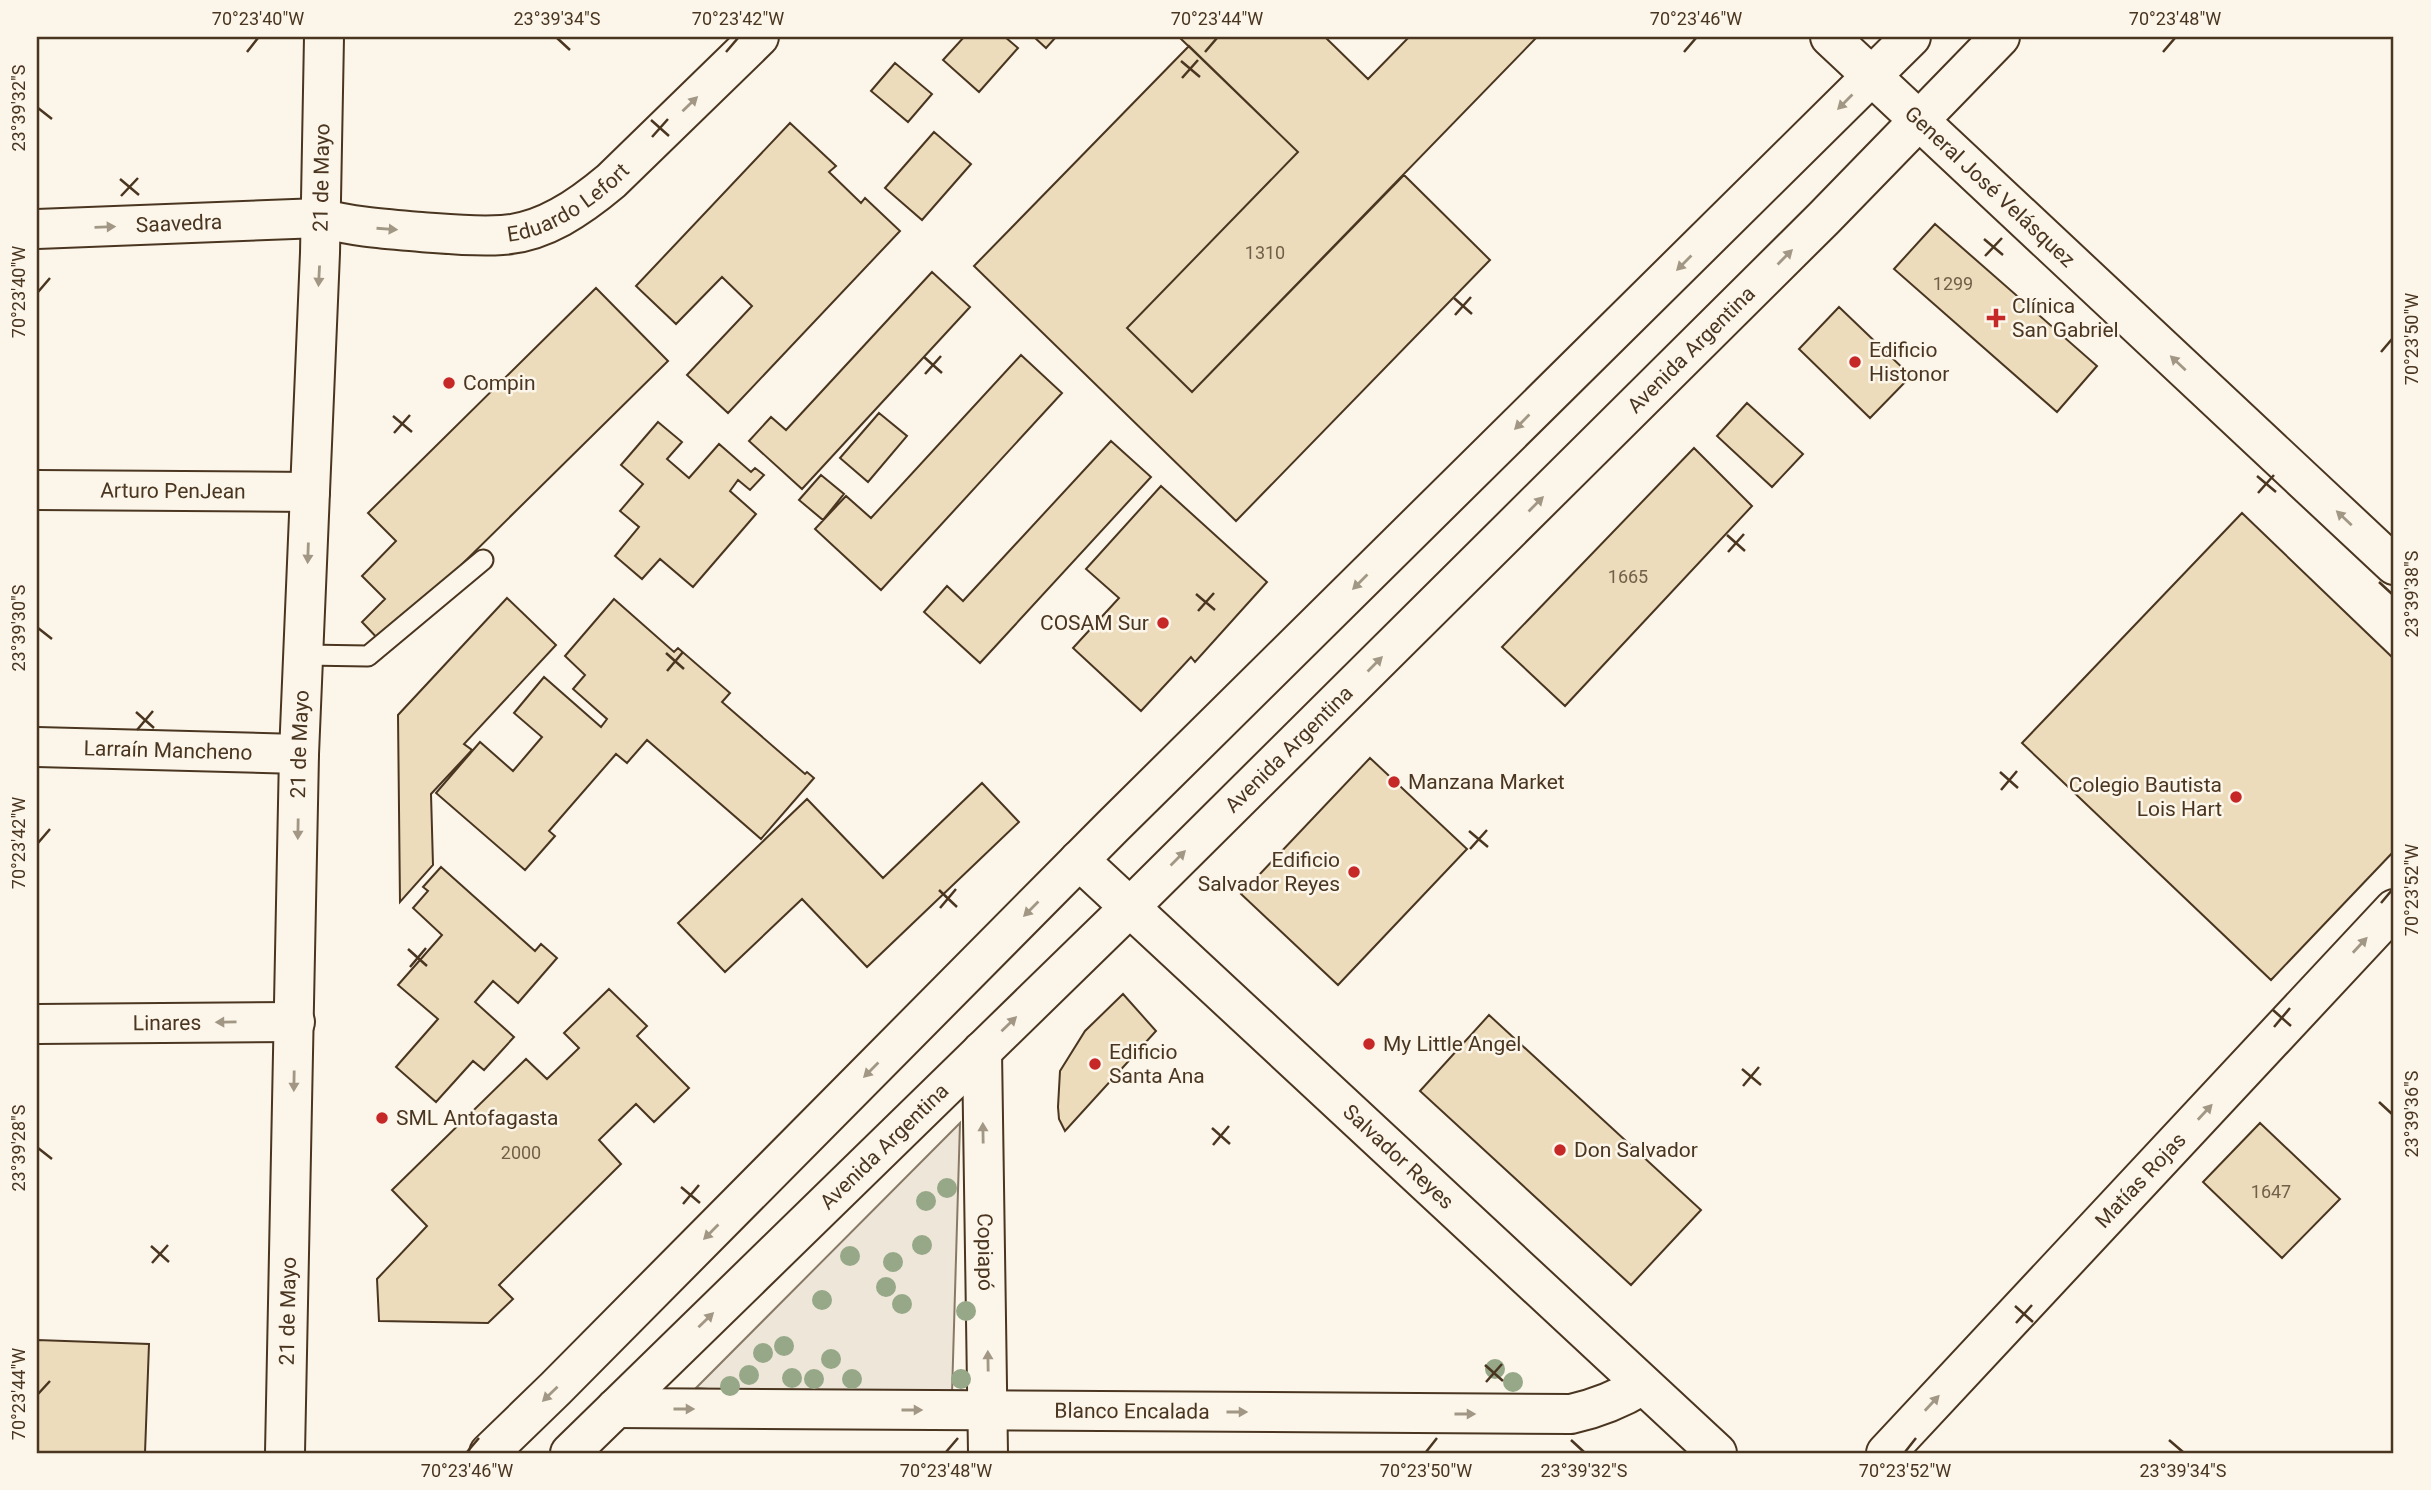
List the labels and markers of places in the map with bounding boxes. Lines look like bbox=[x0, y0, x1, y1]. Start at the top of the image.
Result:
place label: Clínica San Gabriel bbox=[2012, 294, 2119, 342]
marker: Clínica San Gabriel bbox=[1986, 308, 2006, 328]
place label: Edificio Histonor bbox=[1869, 338, 1949, 386]
marker: Edificio Histonor bbox=[1847, 354, 1863, 370]
place label: Compin bbox=[463, 371, 536, 395]
marker: Compin bbox=[441, 375, 457, 391]
place label: COSAM Sur bbox=[1040, 611, 1149, 635]
marker: COSAM Sur bbox=[1155, 615, 1171, 631]
place label: Manzana Market bbox=[1408, 770, 1565, 794]
place label: Colegio Bautista Lois Hart bbox=[2069, 773, 2222, 821]
marker: Manzana Market bbox=[1386, 774, 1402, 790]
marker: Colegio Bautista Lois Hart bbox=[2228, 789, 2244, 805]
place label: Edificio Salvador Reyes bbox=[1198, 848, 1340, 896]
marker: Edificio Salvador Reyes bbox=[1346, 864, 1362, 880]
place label: My Little Angel bbox=[1383, 1032, 1521, 1056]
marker: My Little Angel bbox=[1361, 1036, 1377, 1052]
place label: Edificio Santa Ana bbox=[1109, 1040, 1205, 1088]
marker: Edificio Santa Ana bbox=[1087, 1056, 1103, 1072]
place label: SML Antofagasta bbox=[396, 1106, 558, 1130]
marker: SML Antofagasta bbox=[374, 1110, 390, 1126]
place label: Don Salvador bbox=[1574, 1138, 1698, 1162]
marker: Don Salvador bbox=[1552, 1142, 1568, 1158]

